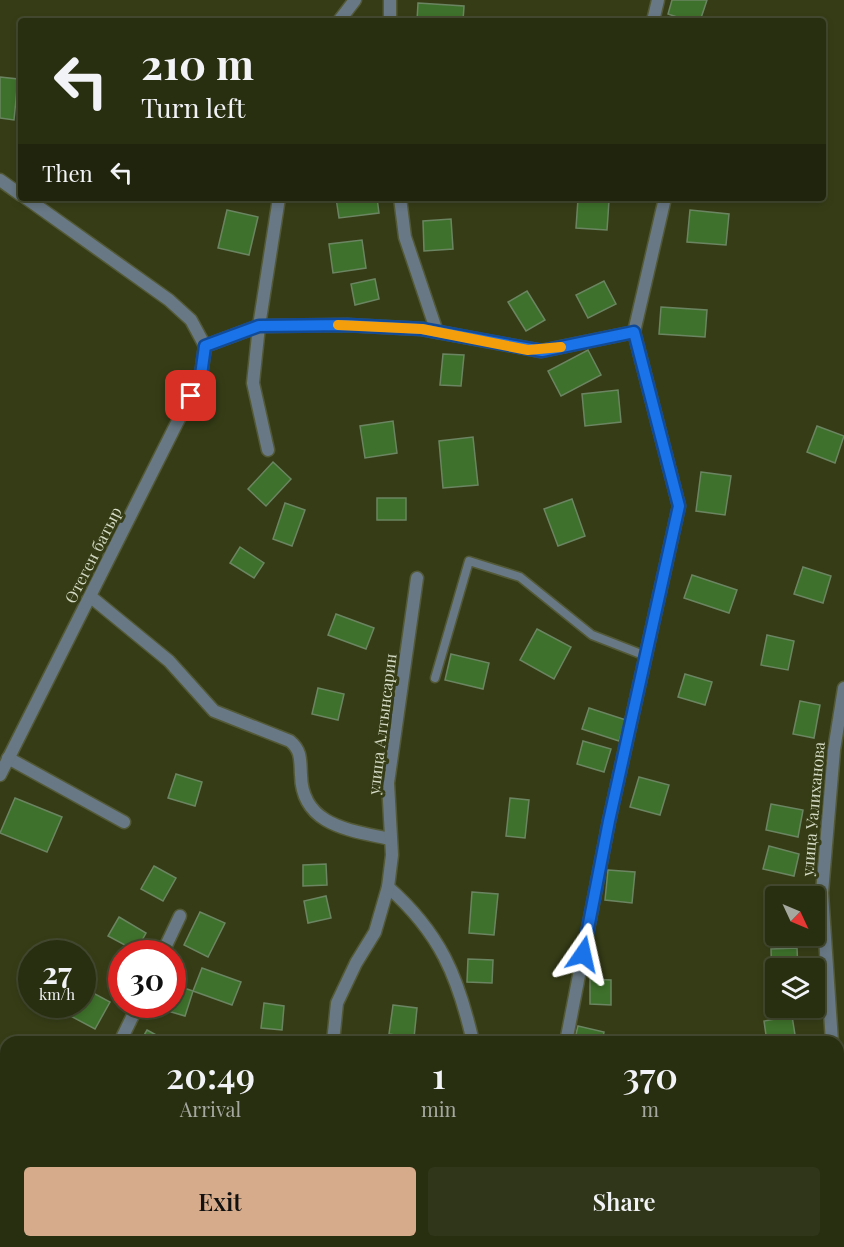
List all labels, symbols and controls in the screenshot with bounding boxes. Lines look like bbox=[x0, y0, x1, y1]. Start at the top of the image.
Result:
text: 210 m bbox=[141, 35, 254, 91]
icon: left bbox=[42, 42, 120, 120]
text: Turn left bbox=[141, 89, 245, 125]
icon: left bbox=[105, 156, 138, 189]
text: Then bbox=[42, 158, 93, 188]
pin bbox=[165, 370, 216, 421]
icon: arrive bbox=[174, 379, 207, 412]
street label: Өтеген батыр bbox=[59, 503, 126, 606]
street label: улица Алтынсарин bbox=[362, 652, 401, 797]
street label: улица Уалиханова bbox=[796, 741, 829, 878]
north arrow bbox=[765, 886, 825, 946]
map controls bbox=[765, 886, 825, 1018]
position arrow bbox=[551, 922, 615, 986]
speed limit sign: 30 bbox=[108, 940, 186, 1018]
text: 27 bbox=[42, 952, 72, 992]
button: layers bbox=[765, 958, 825, 1018]
text: km/h bbox=[39, 984, 75, 1004]
text: 20:49 bbox=[166, 1050, 255, 1098]
text: 1 bbox=[432, 1050, 446, 1098]
text: 370 bbox=[622, 1050, 678, 1098]
text: Arrival bbox=[180, 1095, 241, 1122]
text: min bbox=[421, 1095, 457, 1122]
text: m bbox=[641, 1095, 659, 1122]
button: Exit bbox=[24, 1167, 416, 1236]
button: Share bbox=[428, 1167, 820, 1236]

